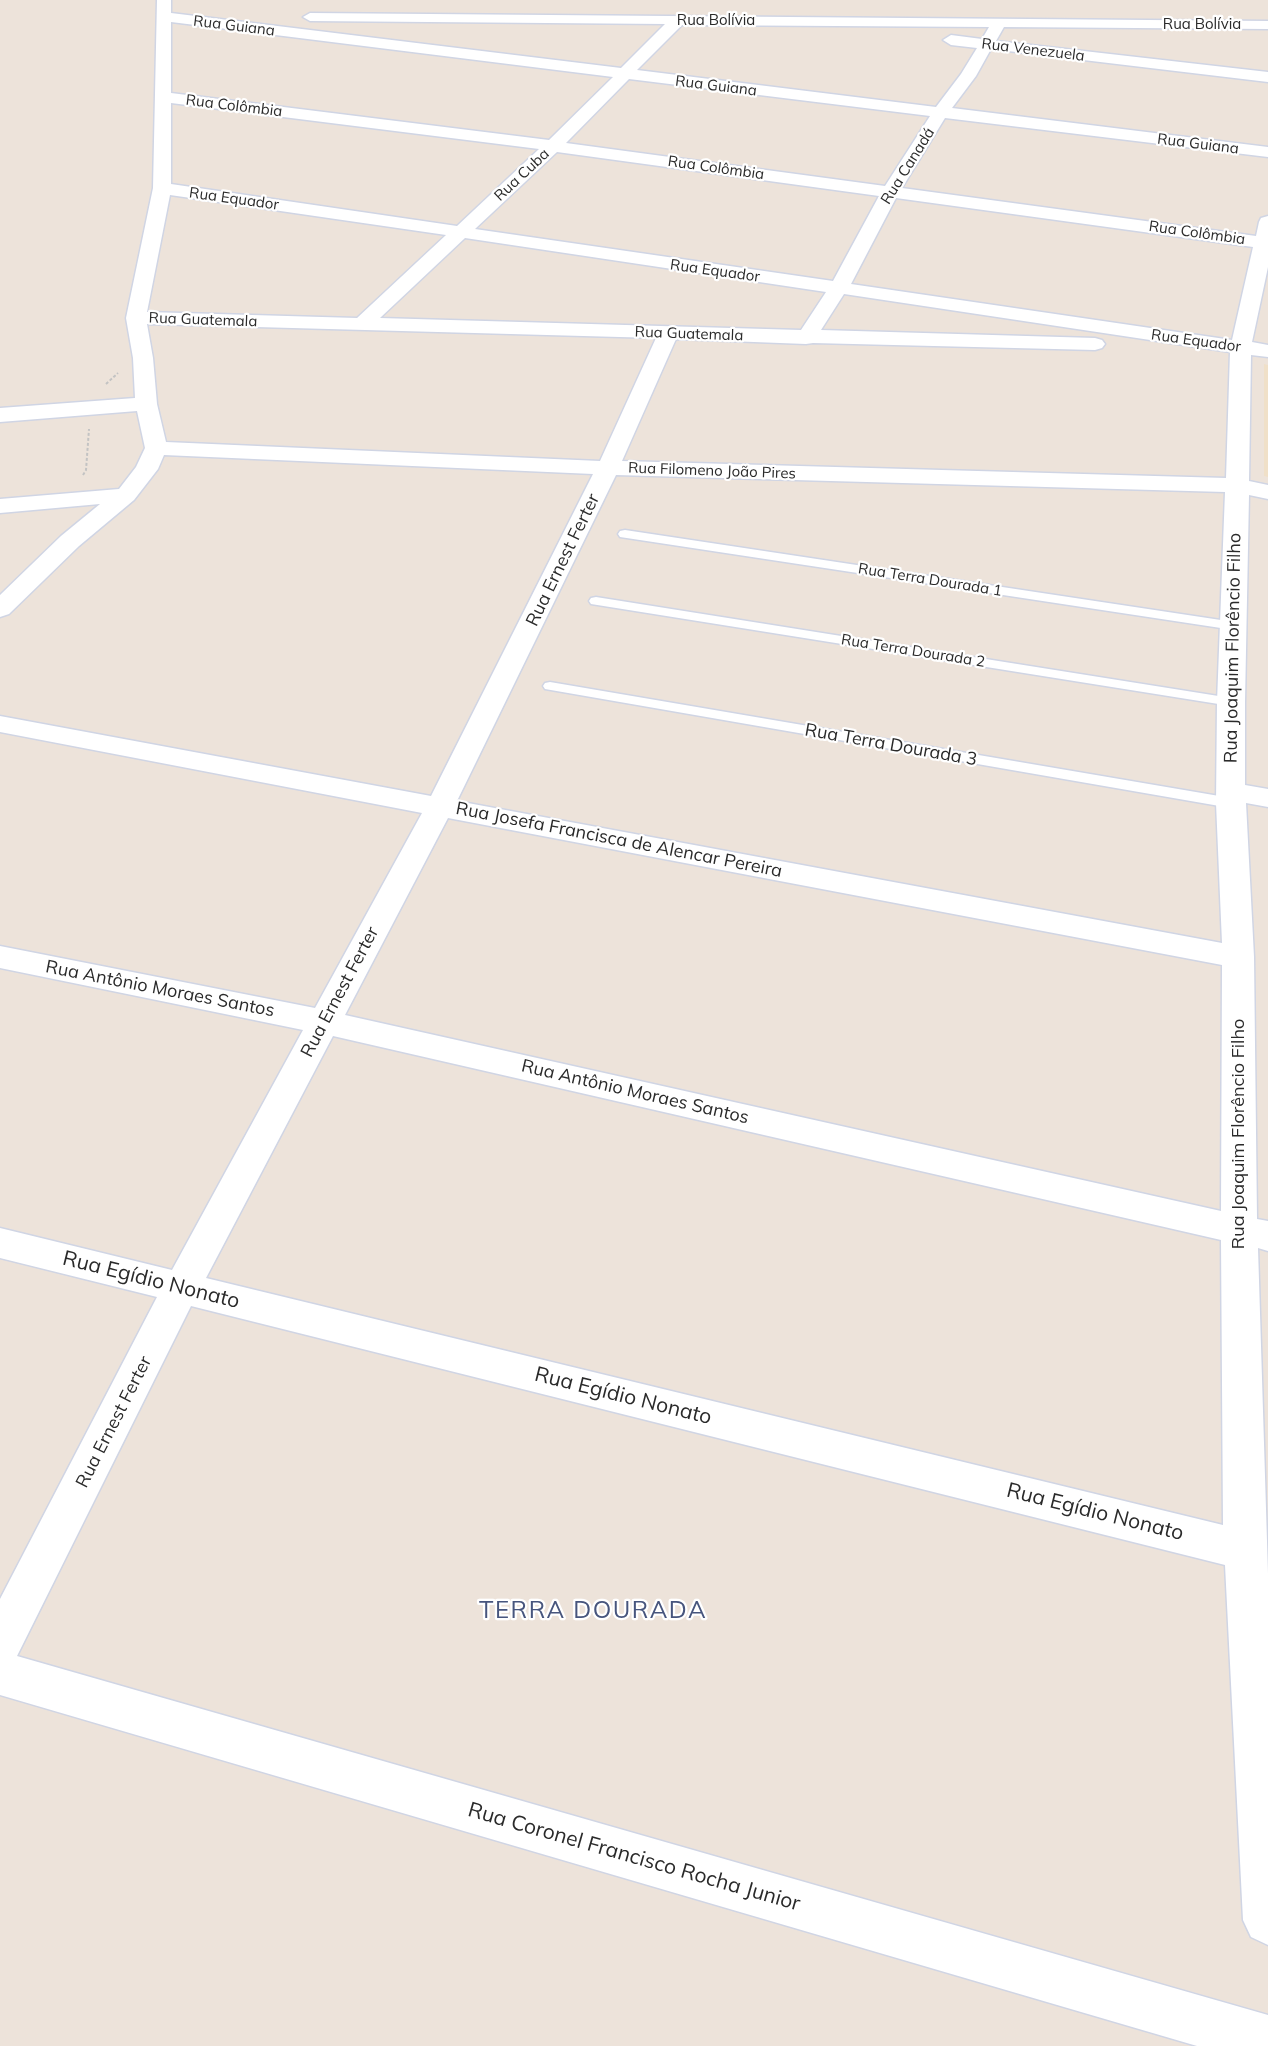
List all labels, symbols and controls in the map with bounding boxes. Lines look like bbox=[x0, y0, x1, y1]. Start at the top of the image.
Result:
street label: Rua Bolívia bbox=[677, 11, 755, 29]
street label: Rua Guiana bbox=[192, 12, 276, 40]
street label: Rua Bolívia bbox=[1163, 15, 1241, 33]
street label: Rua Venezuela bbox=[980, 35, 1086, 65]
street label: Rua Guiana bbox=[674, 72, 758, 100]
street label: Rua Colômbia bbox=[185, 91, 283, 121]
street label: Rua Canadá bbox=[877, 124, 939, 208]
street label: Rua Guiana bbox=[1156, 130, 1240, 158]
street label: Rua Cuba bbox=[491, 145, 553, 205]
street label: Rua Colômbia bbox=[667, 152, 765, 184]
street label: Rua Equador bbox=[188, 184, 280, 214]
street label: Rua Colômbia bbox=[1148, 217, 1246, 249]
street label: Rua Equador bbox=[669, 256, 761, 286]
street label: Rua Guatemala bbox=[148, 309, 258, 331]
street label: Rua Guatemala bbox=[634, 323, 744, 345]
street label: Rua Equador bbox=[1150, 326, 1242, 356]
street label: Rua Filomeno João Pires bbox=[628, 459, 796, 483]
street label: Rua Ernest Ferter bbox=[522, 490, 604, 630]
street label: Rua Joaquim Florêncio Filho bbox=[1220, 533, 1246, 763]
street label: Rua Terra Dourada 1 bbox=[857, 560, 1003, 600]
street label: Rua Terra Dourada 2 bbox=[840, 631, 986, 671]
street label: Rua Terra Dourada 3 bbox=[803, 719, 979, 771]
street label: Rua Josefa Francisca de Alencar Pereira bbox=[454, 798, 784, 882]
street label: Rua Ernest Ferter bbox=[296, 923, 384, 1061]
street label: Rua Antônio Moraes Santos bbox=[44, 956, 276, 1022]
street label: Rua Joaquim Florêncio Filho bbox=[1228, 1019, 1250, 1249]
street label: Rua Antônio Moraes Santos bbox=[519, 1055, 751, 1129]
street label: Rua Egídio Nonato bbox=[60, 1246, 242, 1314]
street label: Rua Ernest Ferter bbox=[72, 1353, 156, 1491]
street label: Rua Egídio Nonato bbox=[532, 1362, 714, 1430]
street label: Rua Egídio Nonato bbox=[1004, 1478, 1186, 1546]
district label: TERRA DOURADA bbox=[479, 1597, 707, 1625]
street label: Rua Coronel Francisco Rocha Junior bbox=[465, 1797, 803, 1917]

